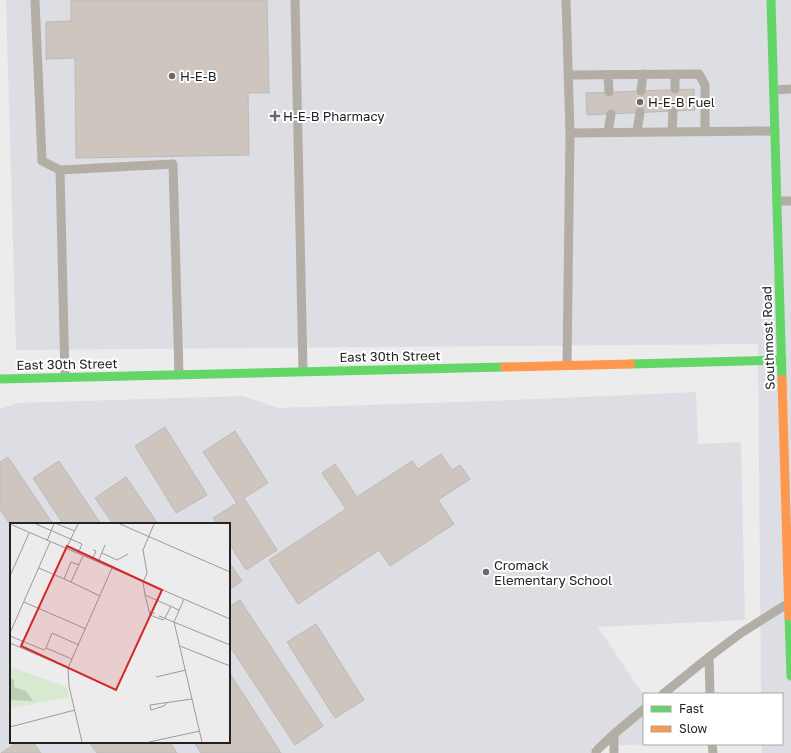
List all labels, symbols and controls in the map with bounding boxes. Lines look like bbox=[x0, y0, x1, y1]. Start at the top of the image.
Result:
place label: H-E-B bbox=[180, 68, 217, 84]
marker: H-E-B bbox=[167, 71, 177, 81]
place label: H-E-B Fuel bbox=[648, 94, 715, 110]
marker: H-E-B Fuel bbox=[635, 97, 645, 107]
place label: H-E-B Pharmacy bbox=[283, 108, 385, 124]
marker: H-E-B Pharmacy bbox=[270, 111, 280, 121]
street label: Southmost Road bbox=[758, 286, 778, 390]
street label: East 30th Street bbox=[339, 347, 441, 365]
street label: East 30th Street bbox=[16, 355, 118, 373]
inset map bbox=[10, 523, 230, 743]
place label: Cromack Elementary School bbox=[494, 557, 612, 588]
marker: Cromack Elementary School bbox=[481, 567, 491, 577]
legend bbox=[643, 693, 783, 745]
text: Fast bbox=[679, 701, 704, 716]
text: Slow bbox=[679, 721, 707, 736]

